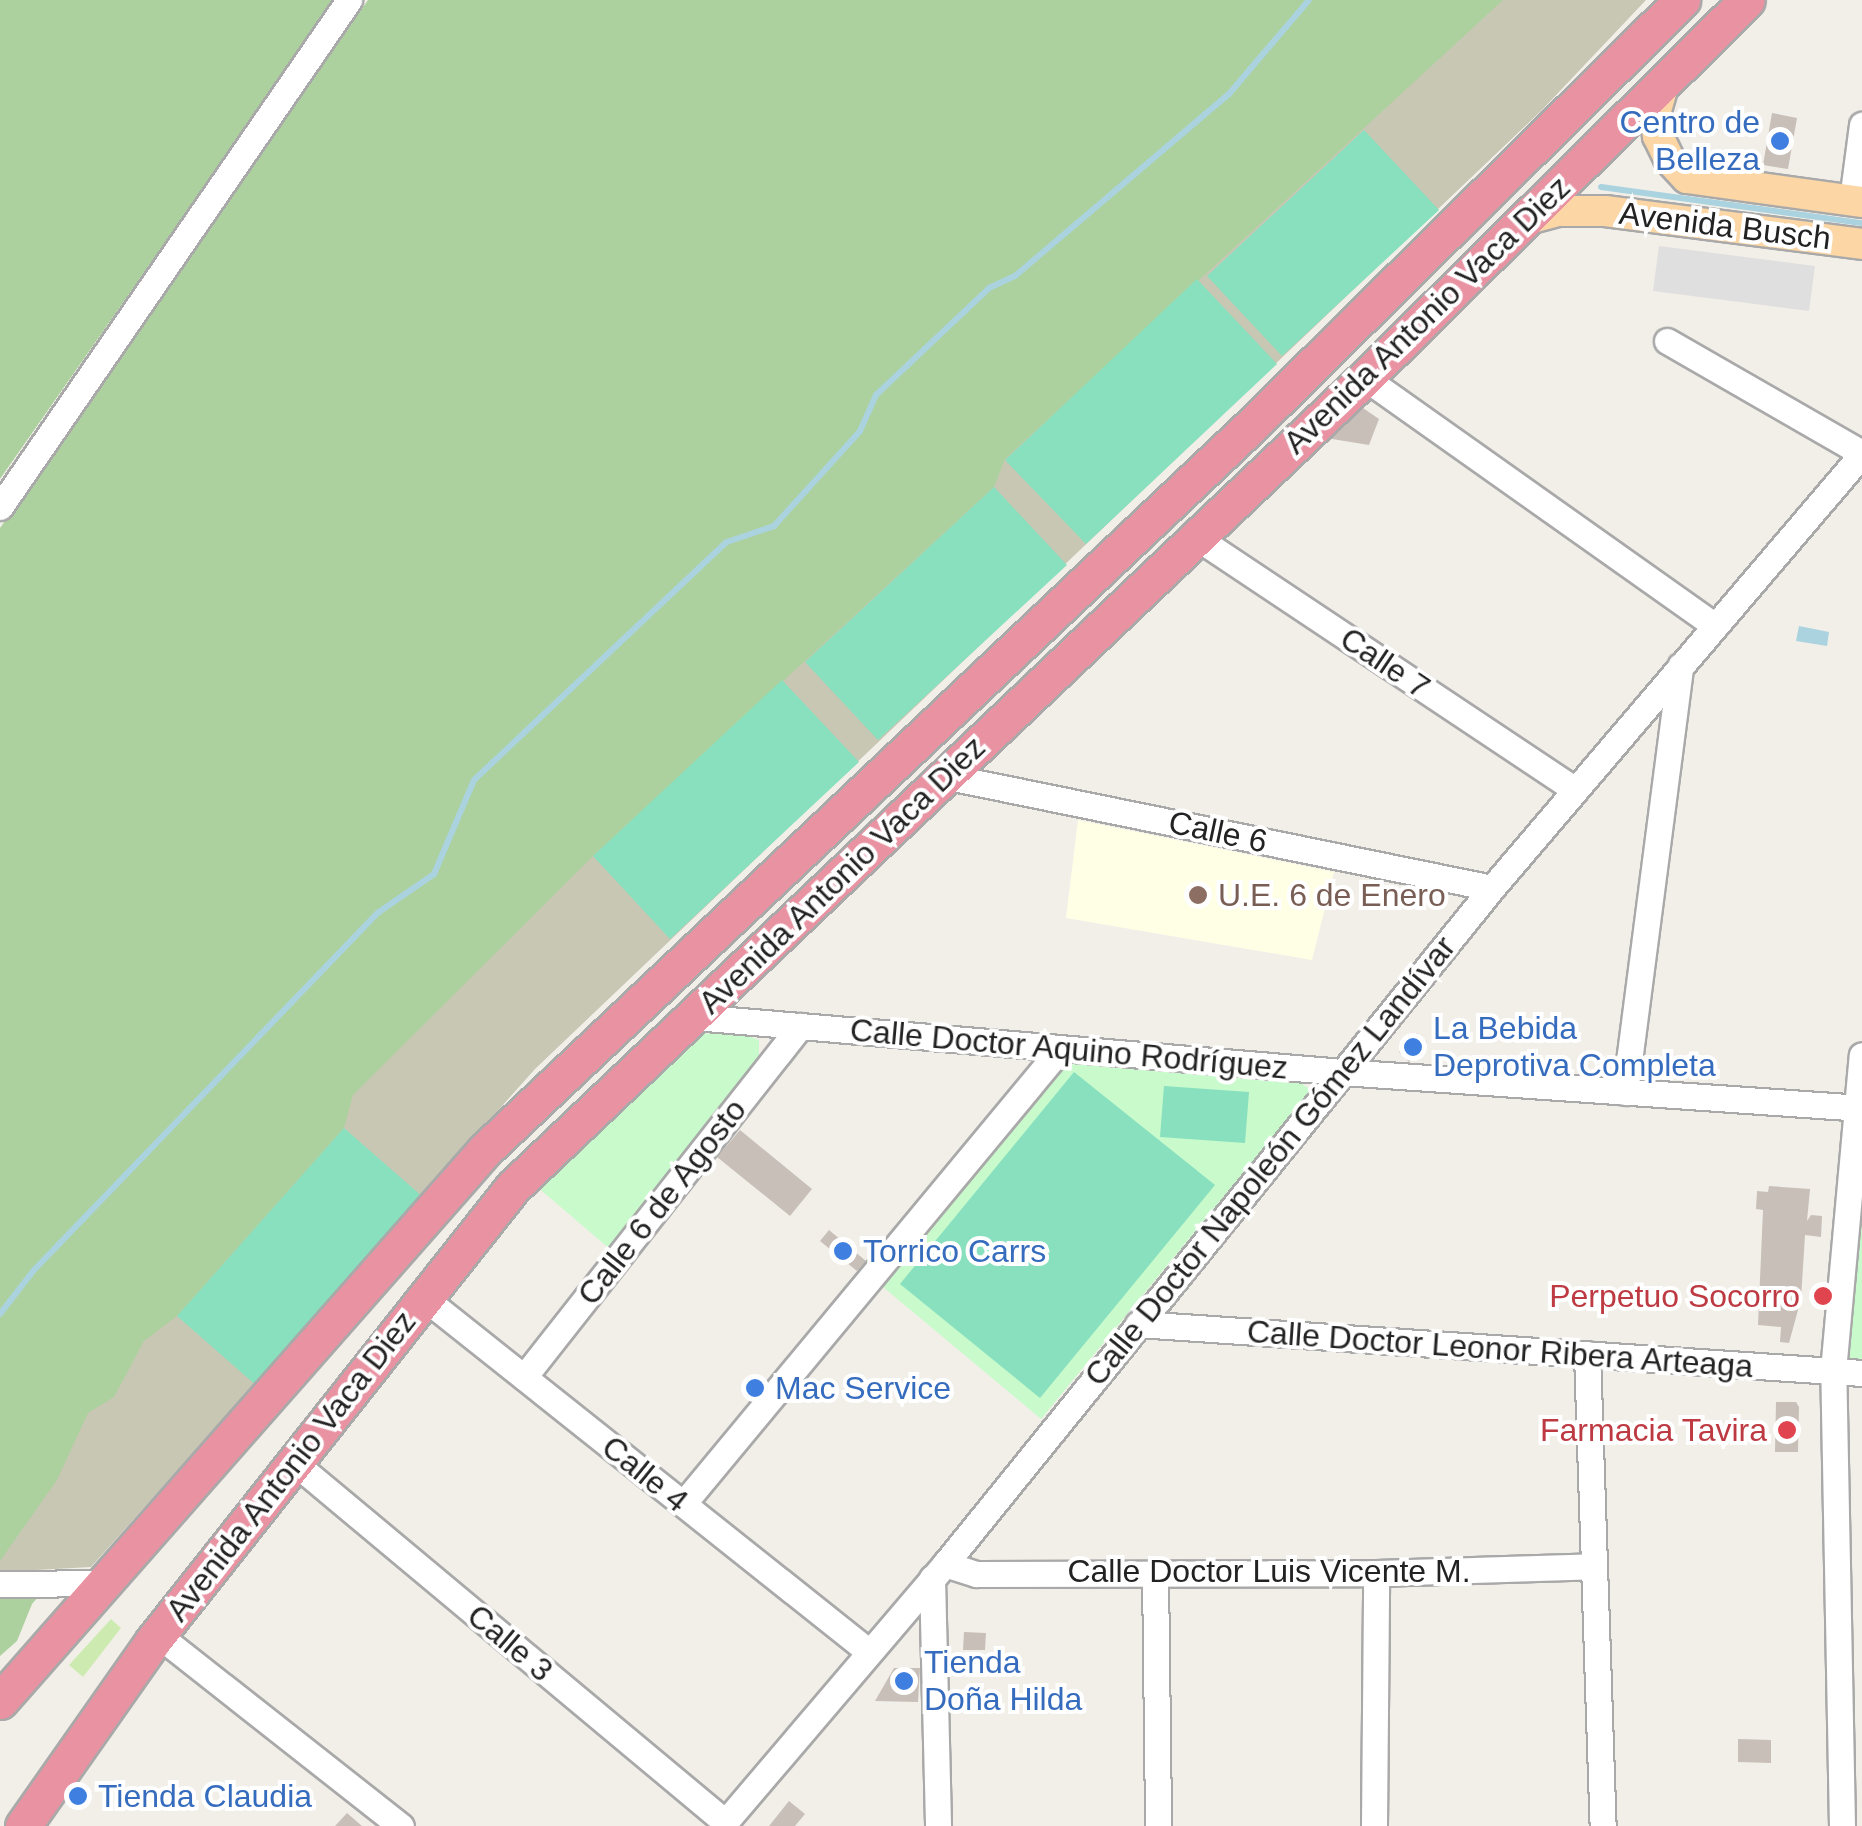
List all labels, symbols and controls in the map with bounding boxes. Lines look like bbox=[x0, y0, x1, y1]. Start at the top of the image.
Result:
place label: Centro de Belleza bbox=[1619, 104, 1760, 179]
marker: Centro de Belleza bbox=[1769, 130, 1791, 152]
street label: Avenida Antonio Vaca Diez bbox=[1275, 168, 1579, 462]
street label: Avenida Busch bbox=[1617, 194, 1833, 258]
street label: Calle 7 bbox=[1333, 619, 1437, 707]
street label: Avenida Antonio Vaca Diez bbox=[690, 728, 994, 1022]
street label: Calle 6 bbox=[1165, 803, 1271, 861]
place label: U.E. 6 de Enero bbox=[1218, 876, 1446, 914]
marker: U.E. 6 de Enero bbox=[1187, 884, 1209, 906]
street label: Calle Doctor Napoleón Gómez Landívar bbox=[1077, 928, 1463, 1394]
place label: La Bebida Deprotiva Completa bbox=[1433, 1010, 1716, 1085]
street label: Calle Doctor Aquino Rodríguez bbox=[848, 1011, 1290, 1087]
marker: La Bebida Deprotiva Completa bbox=[1402, 1036, 1424, 1058]
street label: Calle 6 de Agosto bbox=[569, 1091, 755, 1313]
place label: Torrico Carrs bbox=[863, 1232, 1046, 1270]
marker: Torrico Carrs bbox=[832, 1240, 854, 1262]
place label: Perpetuo Socorro bbox=[1549, 1277, 1800, 1315]
marker: Perpetuo Socorro bbox=[1810, 1283, 1836, 1309]
street label: Avenida Antonio Vaca Diez bbox=[157, 1303, 425, 1629]
street label: Calle Doctor Leonor Ribera Arteaga bbox=[1245, 1312, 1755, 1386]
place label: Mac Service bbox=[775, 1369, 951, 1407]
marker: Mac Service bbox=[744, 1377, 766, 1399]
place label: Farmacia Tavira bbox=[1539, 1411, 1767, 1449]
marker: Farmacia Tavira bbox=[1776, 1419, 1798, 1441]
street label: Calle 4 bbox=[594, 1428, 696, 1520]
street label: Calle Doctor Luis Vicente M. bbox=[1067, 1552, 1471, 1590]
street label: Calle 3 bbox=[460, 1596, 560, 1690]
place label: Tienda Doña Hilda bbox=[924, 1644, 1082, 1719]
marker: Tienda Doña Hilda bbox=[893, 1670, 915, 1692]
place label: Tienda Claudia bbox=[98, 1777, 312, 1815]
marker: Tienda Claudia bbox=[67, 1785, 89, 1807]

